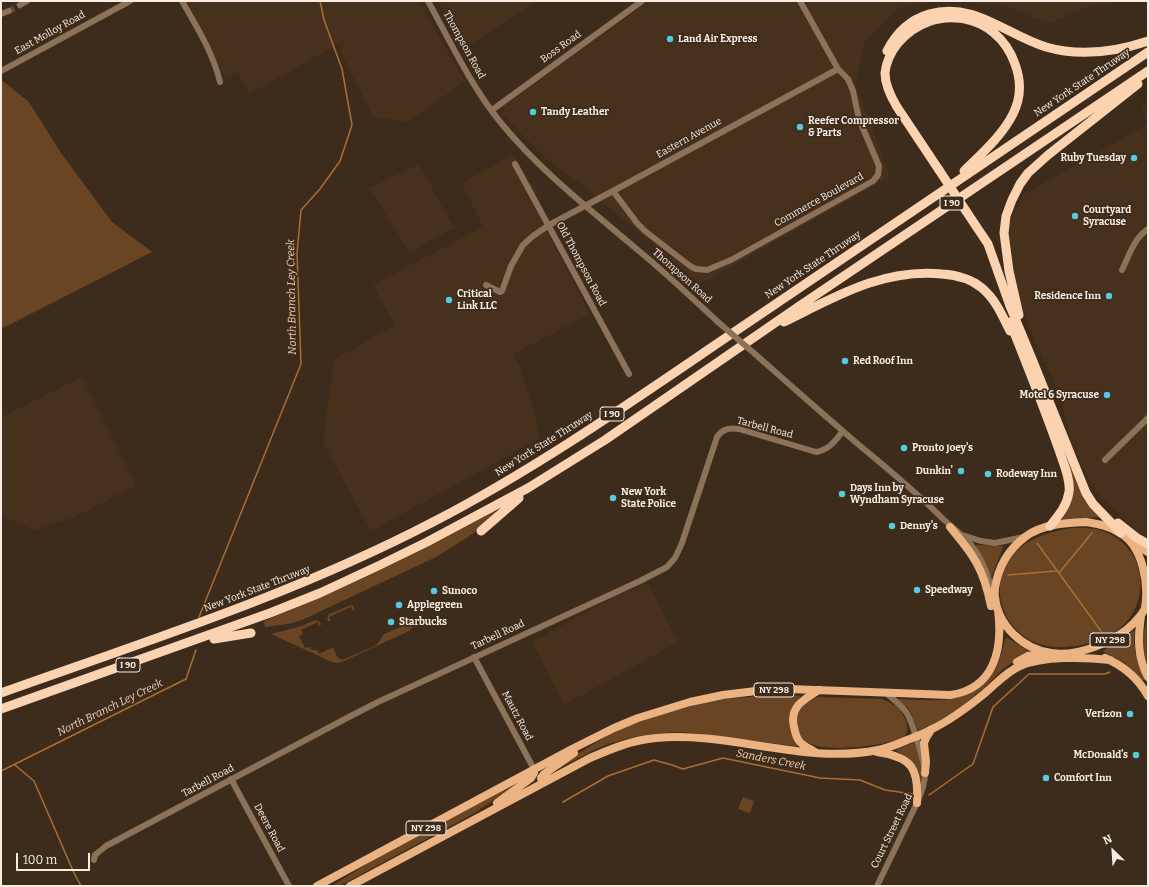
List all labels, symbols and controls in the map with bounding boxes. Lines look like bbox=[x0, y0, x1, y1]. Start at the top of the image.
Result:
street label: East Molloy Road bbox=[13, 9, 87, 57]
street label: Thompson Road bbox=[440, 9, 488, 81]
street label: Boss Road bbox=[538, 28, 584, 66]
place label: Land Air Express bbox=[678, 33, 757, 45]
marker: Land Air Express bbox=[665, 34, 675, 44]
street label: New York State Thruway bbox=[1032, 46, 1132, 120]
place label: Tandy Leather bbox=[541, 106, 609, 118]
marker: Tandy Leather bbox=[528, 107, 538, 117]
street label: Eastern Avenue bbox=[654, 115, 724, 161]
place label: Reefer Compressor & Parts bbox=[808, 115, 899, 138]
marker: Reefer Compressor & Parts bbox=[795, 122, 805, 132]
place label: Ruby Tuesday bbox=[1060, 152, 1126, 164]
marker: Ruby Tuesday bbox=[1129, 153, 1139, 163]
street label: Commerce Boulevard bbox=[772, 170, 866, 230]
road number: I 90 bbox=[940, 196, 964, 210]
place label: Courtyard Syracuse bbox=[1083, 204, 1131, 228]
marker: Courtyard Syracuse bbox=[1070, 211, 1080, 221]
street label: Old Thompson Road bbox=[554, 220, 608, 308]
street label: New York State Thruway bbox=[763, 228, 863, 302]
water label: North Branch Ley Creek bbox=[284, 239, 300, 355]
street label: Thompson Road bbox=[650, 246, 714, 306]
place label: Critical Link LLC bbox=[457, 288, 497, 312]
place label: Residence Inn bbox=[1034, 290, 1101, 302]
marker: Residence Inn bbox=[1104, 291, 1114, 301]
marker: Critical Link LLC bbox=[444, 295, 454, 305]
place label: Red Roof Inn bbox=[853, 355, 913, 367]
marker: Red Roof Inn bbox=[840, 356, 850, 366]
place label: Motel 6 Syracuse bbox=[1020, 389, 1099, 401]
marker: Motel 6 Syracuse bbox=[1102, 390, 1112, 400]
road number: I 90 bbox=[600, 407, 624, 421]
street label: New York State Thruway bbox=[493, 409, 595, 479]
street label: Tarbell Road bbox=[736, 415, 794, 441]
place label: Pronto Joey's bbox=[912, 442, 973, 454]
marker: Pronto Joey's bbox=[899, 443, 909, 453]
place label: Dunkin' bbox=[916, 465, 953, 477]
marker: Dunkin' bbox=[956, 466, 966, 476]
place label: Rodeway Inn bbox=[996, 468, 1057, 480]
marker: Rodeway Inn bbox=[983, 469, 993, 479]
place label: Days Inn by Wyndham Syracuse bbox=[850, 482, 944, 506]
place label: New York State Police bbox=[621, 486, 676, 510]
marker: Days Inn by Wyndham Syracuse bbox=[837, 489, 847, 499]
marker: New York State Police bbox=[608, 493, 618, 503]
place label: Denny's bbox=[900, 520, 938, 532]
marker: Denny's bbox=[887, 521, 897, 531]
street label: New York State Thruway bbox=[202, 563, 312, 615]
place label: Speedway bbox=[925, 584, 973, 596]
place label: Sunoco bbox=[442, 585, 477, 597]
marker: Speedway bbox=[912, 585, 922, 595]
marker: Sunoco bbox=[429, 586, 439, 596]
place label: Applegreen bbox=[407, 599, 462, 611]
marker: Applegreen bbox=[394, 600, 404, 610]
place label: Starbucks bbox=[399, 616, 447, 628]
marker: Starbucks bbox=[386, 617, 396, 627]
street label: Tarbell Road bbox=[469, 617, 527, 653]
road number: NY 298 bbox=[1090, 633, 1130, 647]
road number: I 90 bbox=[116, 658, 140, 672]
water label: North Branch Ley Creek bbox=[55, 677, 165, 739]
road number: NY 298 bbox=[754, 683, 794, 697]
street label: Mautz Road bbox=[499, 689, 535, 743]
place label: Verizon bbox=[1085, 708, 1122, 720]
marker: Verizon bbox=[1125, 709, 1135, 719]
water label: Sanders Creek bbox=[735, 747, 807, 773]
place label: McDonald's bbox=[1073, 749, 1128, 761]
marker: McDonald's bbox=[1131, 750, 1141, 760]
street label: Tarbell Road bbox=[180, 762, 236, 800]
place label: Comfort Inn bbox=[1054, 772, 1112, 784]
marker: Comfort Inn bbox=[1041, 773, 1051, 783]
street label: Court Street Road bbox=[869, 792, 915, 870]
street label: Deere Road bbox=[251, 802, 287, 854]
road number: NY 298 bbox=[406, 821, 446, 835]
north arrow bbox=[1093, 831, 1133, 871]
text: N bbox=[1101, 832, 1114, 847]
scale bar bbox=[18, 845, 92, 871]
text: 100 m bbox=[23, 853, 57, 867]

